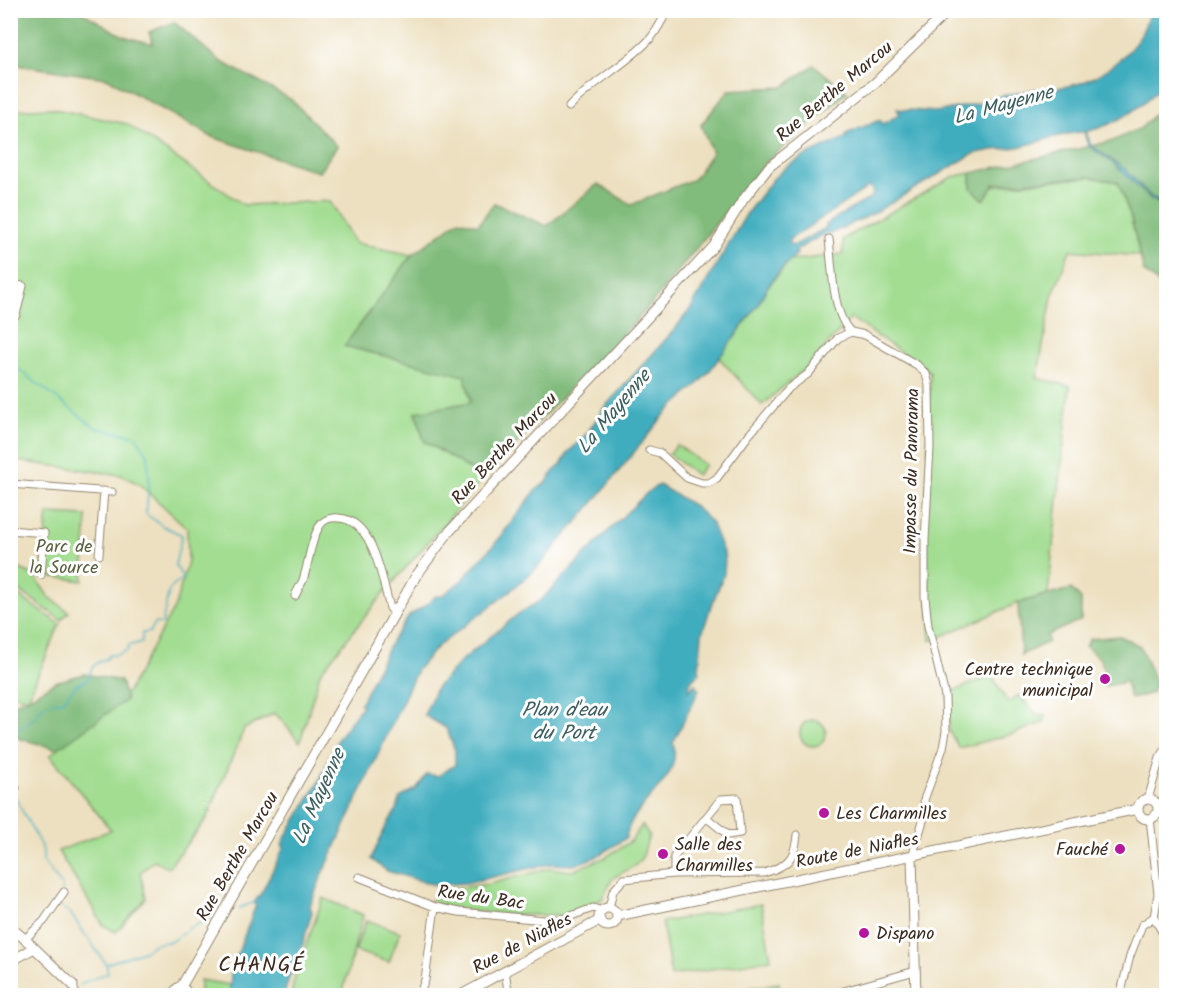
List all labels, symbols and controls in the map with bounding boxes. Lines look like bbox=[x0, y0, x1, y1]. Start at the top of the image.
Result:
street label: Rue Berthe Marcou bbox=[770, 34, 900, 150]
water label: La Mayenne bbox=[950, 77, 1059, 135]
water label: La Mayenne bbox=[569, 361, 661, 462]
street label: Rue Berthe Marcou bbox=[445, 386, 566, 512]
street label: Impasse du Panorama bbox=[897, 388, 928, 554]
park label: Parc de la Source bbox=[30, 533, 98, 583]
place label: Centre technique municipal bbox=[964, 656, 1094, 706]
marker: Centre technique municipal bbox=[1098, 672, 1112, 686]
water label: Plan d'eau du Port bbox=[522, 695, 609, 750]
water label: La Mayenne bbox=[284, 742, 356, 850]
street label: Rue Berthe Marcou bbox=[189, 786, 287, 927]
place label: Les Charmilles bbox=[836, 800, 947, 829]
marker: Les Charmilles bbox=[817, 806, 831, 820]
street label: Route de Niafles bbox=[793, 825, 921, 878]
place label: Salle des Charmilles bbox=[675, 831, 753, 881]
place label: Fauché bbox=[1056, 836, 1109, 865]
marker: Fauché bbox=[1113, 842, 1127, 856]
marker: Salle des Charmilles bbox=[656, 847, 670, 861]
street label: Rue du Bac bbox=[436, 878, 526, 919]
street label: Rue de Niafles bbox=[468, 906, 578, 983]
place label: Dispano bbox=[876, 920, 934, 949]
marker: Dispano bbox=[857, 926, 871, 940]
district label: CHANGÉ bbox=[218, 949, 306, 982]

